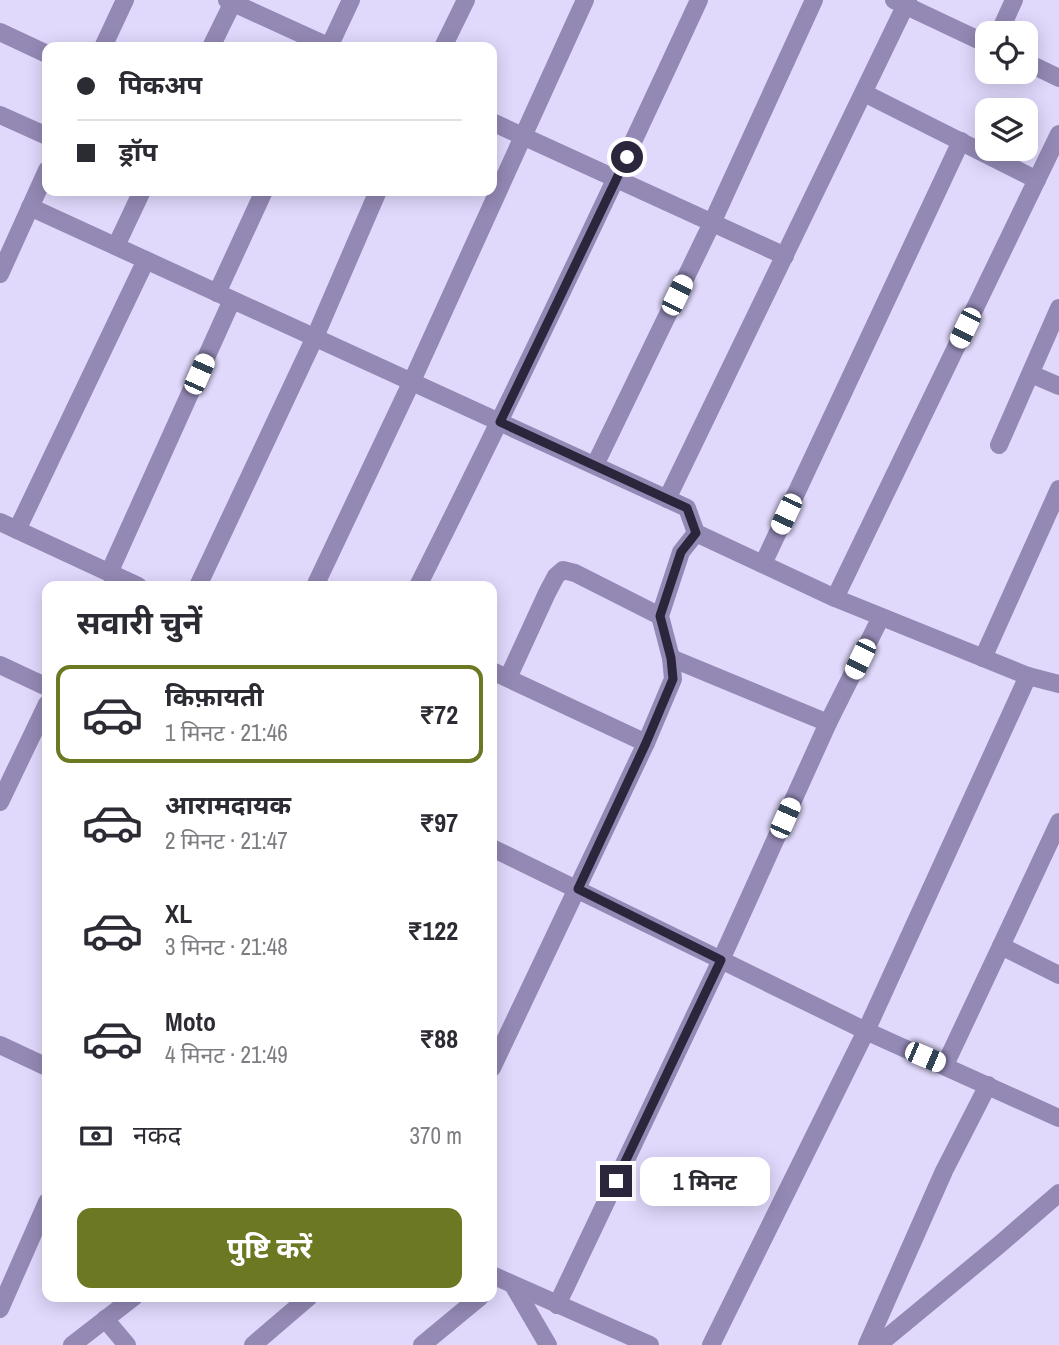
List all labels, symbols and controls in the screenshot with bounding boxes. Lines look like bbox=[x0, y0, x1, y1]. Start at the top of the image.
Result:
map controls bbox=[975, 21, 1038, 161]
button: locate bbox=[975, 21, 1038, 84]
text: पिकअप bbox=[119, 67, 202, 102]
button: layers bbox=[975, 98, 1038, 161]
text: ड्रॉप bbox=[119, 134, 157, 169]
route start bbox=[611, 141, 643, 173]
car bbox=[659, 272, 696, 318]
car bbox=[947, 305, 984, 351]
car bbox=[181, 351, 218, 397]
car bbox=[768, 491, 805, 537]
text: सवारी चुनें bbox=[77, 601, 202, 644]
car bbox=[842, 636, 879, 682]
text: किफ़ायती bbox=[165, 679, 264, 714]
icon: car bbox=[81, 683, 144, 746]
text: ₹72 bbox=[419, 697, 458, 732]
text: 1 मिनट · 21:46 bbox=[165, 717, 288, 748]
text: आरामदायक bbox=[165, 787, 291, 822]
icon: car bbox=[81, 791, 144, 854]
car bbox=[767, 795, 804, 841]
text: ₹97 bbox=[419, 805, 458, 840]
text: 2 मिनट · 21:47 bbox=[165, 825, 288, 856]
text: XL bbox=[165, 896, 192, 931]
icon: car bbox=[81, 899, 144, 962]
text: ₹122 bbox=[407, 913, 458, 948]
text: 3 मिनट · 21:48 bbox=[165, 931, 288, 962]
text: Moto bbox=[165, 1004, 216, 1039]
icon: car bbox=[81, 1007, 144, 1070]
text: ₹88 bbox=[419, 1021, 458, 1056]
text: 4 मिनट · 21:49 bbox=[165, 1039, 288, 1070]
car bbox=[902, 1039, 949, 1075]
icon: cash bbox=[77, 1117, 115, 1155]
text: नकद bbox=[133, 1117, 181, 1152]
text: 370 m bbox=[410, 1120, 462, 1151]
callout: 1 मिनट bbox=[640, 1156, 770, 1206]
route end bbox=[600, 1165, 632, 1197]
text: 1 मिनट bbox=[673, 1166, 737, 1197]
button: पुष्टि करें bbox=[77, 1208, 462, 1288]

